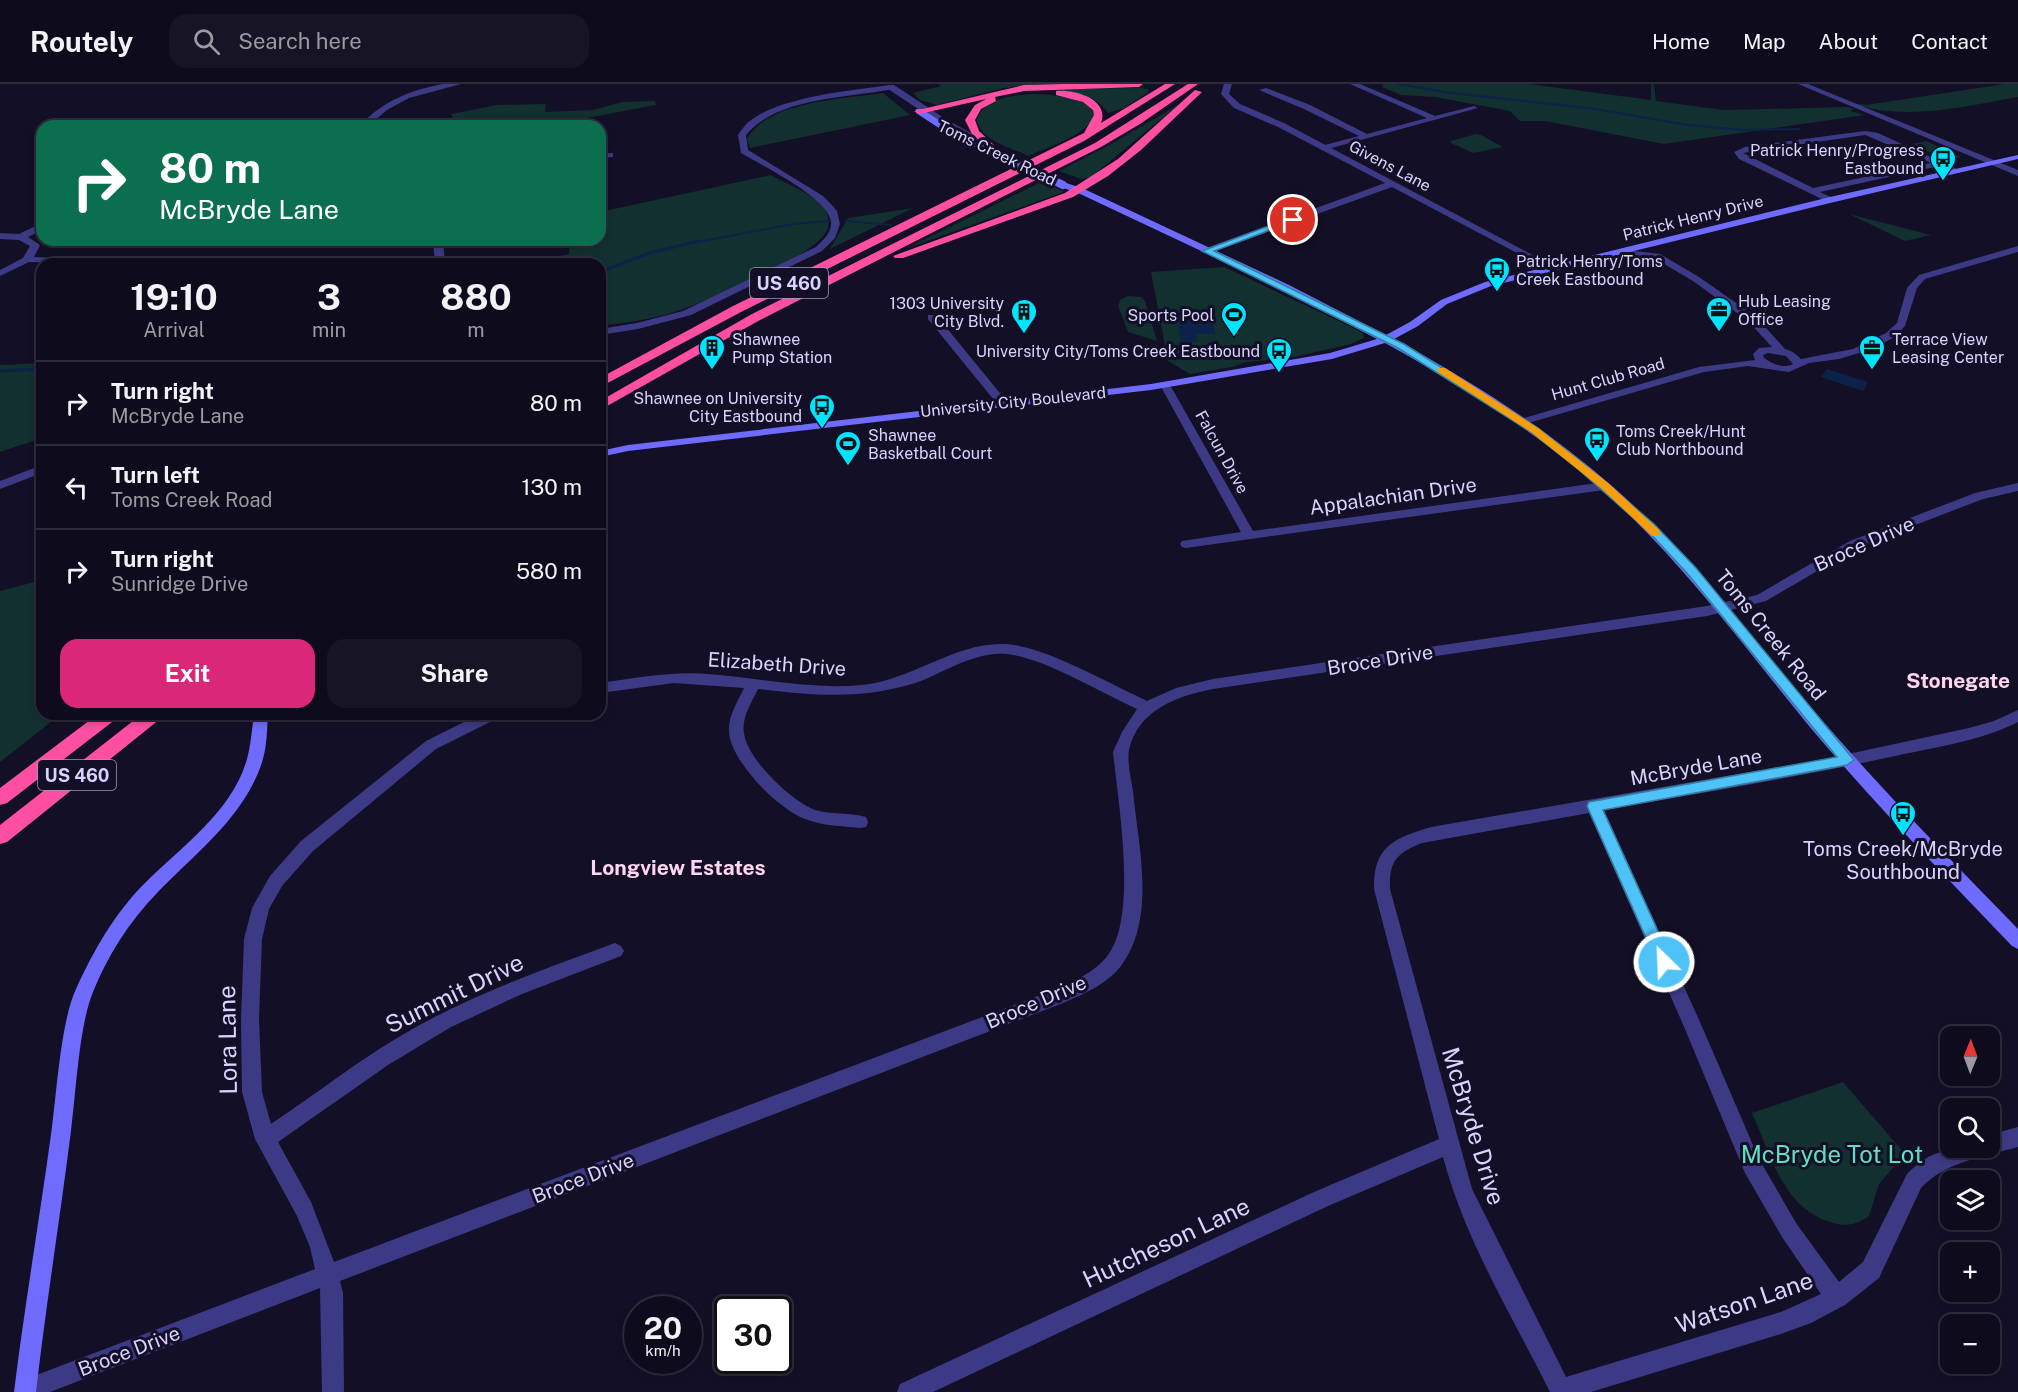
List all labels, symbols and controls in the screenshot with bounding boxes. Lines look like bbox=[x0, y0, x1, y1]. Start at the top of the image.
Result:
search box bbox=[169, 14, 589, 68]
text: Routely bbox=[30, 25, 133, 58]
icon: search bbox=[190, 25, 223, 58]
text: Search here bbox=[238, 28, 362, 54]
text: Home bbox=[1652, 29, 1710, 54]
text: Map bbox=[1743, 29, 1786, 54]
text: About bbox=[1819, 29, 1878, 54]
text: Contact bbox=[1911, 29, 1988, 54]
street label: Toms Creek Road bbox=[935, 116, 1059, 190]
street label: Givens Lane bbox=[1346, 137, 1434, 195]
place label: Patrick Henry/Progress Eastbound bbox=[1750, 141, 1924, 178]
text: 80 m bbox=[159, 143, 261, 192]
icon: right bbox=[60, 144, 138, 222]
bus stop icon: Patrick Henry/Progress Eastbound bbox=[1928, 144, 1958, 182]
street label: Patrick Henry Drive bbox=[1621, 191, 1765, 245]
text: McBryde Lane bbox=[159, 193, 339, 225]
pin bbox=[1267, 194, 1318, 245]
icon: arrive bbox=[1276, 203, 1309, 236]
place label: Patrick Henry/Toms Creek Eastbound bbox=[1516, 252, 1663, 289]
bus stop icon: Patrick Henry/Toms Creek Eastbound bbox=[1482, 255, 1512, 293]
road number: US 460 bbox=[750, 268, 828, 298]
text: 19:10 bbox=[130, 276, 218, 318]
text: 3 bbox=[317, 276, 341, 318]
text: 880 bbox=[440, 276, 512, 318]
place label: Hub Leasing Office bbox=[1738, 292, 1831, 329]
place label: 1303 University City Blvd. bbox=[889, 294, 1004, 331]
office icon: Hub Leasing Office bbox=[1704, 295, 1734, 333]
building icon: 1303 University City Blvd. bbox=[1009, 297, 1039, 335]
sports icon: Sports Pool bbox=[1219, 300, 1249, 338]
place label: Sports Pool bbox=[1128, 306, 1214, 325]
text: Arrival bbox=[143, 318, 205, 342]
text: min bbox=[312, 318, 346, 342]
text: m bbox=[467, 318, 485, 342]
place label: Shawnee Pump Station bbox=[732, 330, 832, 367]
place label: Terrace View Leasing Center bbox=[1892, 330, 2004, 367]
building icon: Shawnee Pump Station bbox=[697, 333, 727, 371]
office icon: Terrace View Leasing Center bbox=[1857, 333, 1887, 371]
bus stop icon: University City/Toms Creek Eastbound bbox=[1264, 336, 1294, 374]
place label: University City/Toms Creek Eastbound bbox=[976, 342, 1260, 361]
street label: Hunt Club Road bbox=[1549, 354, 1667, 404]
text: Turn right bbox=[111, 378, 214, 404]
street label: University City Boulevard bbox=[919, 383, 1107, 421]
icon: right bbox=[60, 387, 93, 420]
place label: Shawnee on University City Eastbound bbox=[634, 389, 802, 426]
text: 80 m bbox=[530, 390, 582, 416]
bus stop icon: Shawnee on University City Eastbound bbox=[807, 392, 837, 430]
text: McBryde Lane bbox=[111, 404, 244, 428]
street label: Falcun Drive bbox=[1191, 407, 1253, 497]
place label: Toms Creek/Hunt Club Northbound bbox=[1616, 422, 1746, 459]
bus stop icon: Toms Creek/Hunt Club Northbound bbox=[1582, 425, 1612, 463]
place label: Shawnee Basketball Court bbox=[868, 426, 992, 463]
sports icon: Shawnee Basketball Court bbox=[833, 429, 863, 467]
text: Turn left bbox=[111, 462, 200, 488]
icon: left bbox=[60, 471, 93, 504]
street label: Appalachian Drive bbox=[1308, 472, 1478, 520]
text: 130 m bbox=[521, 474, 582, 500]
text: Toms Creek Road bbox=[111, 488, 272, 512]
street label: Broce Drive bbox=[1810, 511, 1918, 577]
text: Turn right bbox=[111, 546, 214, 572]
icon: right bbox=[60, 555, 93, 588]
text: 580 m bbox=[516, 558, 582, 584]
street label: Toms Creek Road bbox=[1711, 565, 1831, 705]
text: Sunridge Drive bbox=[111, 572, 248, 596]
button: Exit bbox=[60, 639, 315, 708]
button: Share bbox=[327, 639, 582, 708]
street label: Broce Drive bbox=[1325, 640, 1435, 680]
street label: Elizabeth Drive bbox=[707, 647, 847, 681]
district label: Stonegate bbox=[1906, 668, 2010, 693]
street label: McBryde Lane bbox=[1628, 744, 1764, 790]
road number: US 460 bbox=[38, 760, 116, 790]
bus stop icon: Toms Creek/McBryde Southbound bbox=[1888, 799, 1918, 837]
place label: Toms Creek/McBryde Southbound bbox=[1803, 837, 2003, 884]
district label: Longview Estates bbox=[590, 855, 766, 880]
position arrow bbox=[1632, 930, 1696, 994]
street label: Summit Drive bbox=[380, 947, 528, 1039]
street label: Broce Drive bbox=[982, 970, 1090, 1034]
street label: Lora Lane bbox=[212, 985, 242, 1095]
north arrow bbox=[1940, 1026, 2000, 1086]
map controls bbox=[1940, 1026, 2000, 1374]
street label: McBryde Drive bbox=[1437, 1044, 1511, 1208]
button: search bbox=[1940, 1098, 2000, 1158]
park label: McBryde Tot Lot bbox=[1741, 1140, 1923, 1168]
street label: Broce Drive bbox=[529, 1148, 637, 1208]
button: layers bbox=[1940, 1170, 2000, 1230]
street label: Hutcheson Lane bbox=[1078, 1191, 1254, 1293]
button: + bbox=[1940, 1242, 2000, 1302]
street label: Watson Lane bbox=[1672, 1265, 1816, 1339]
speed limit sign: 30 bbox=[714, 1296, 792, 1374]
text: 20 bbox=[644, 1310, 682, 1346]
button: − bbox=[1940, 1314, 2000, 1374]
street label: Broce Drive bbox=[75, 1321, 183, 1381]
text: km/h bbox=[645, 1342, 681, 1359]

